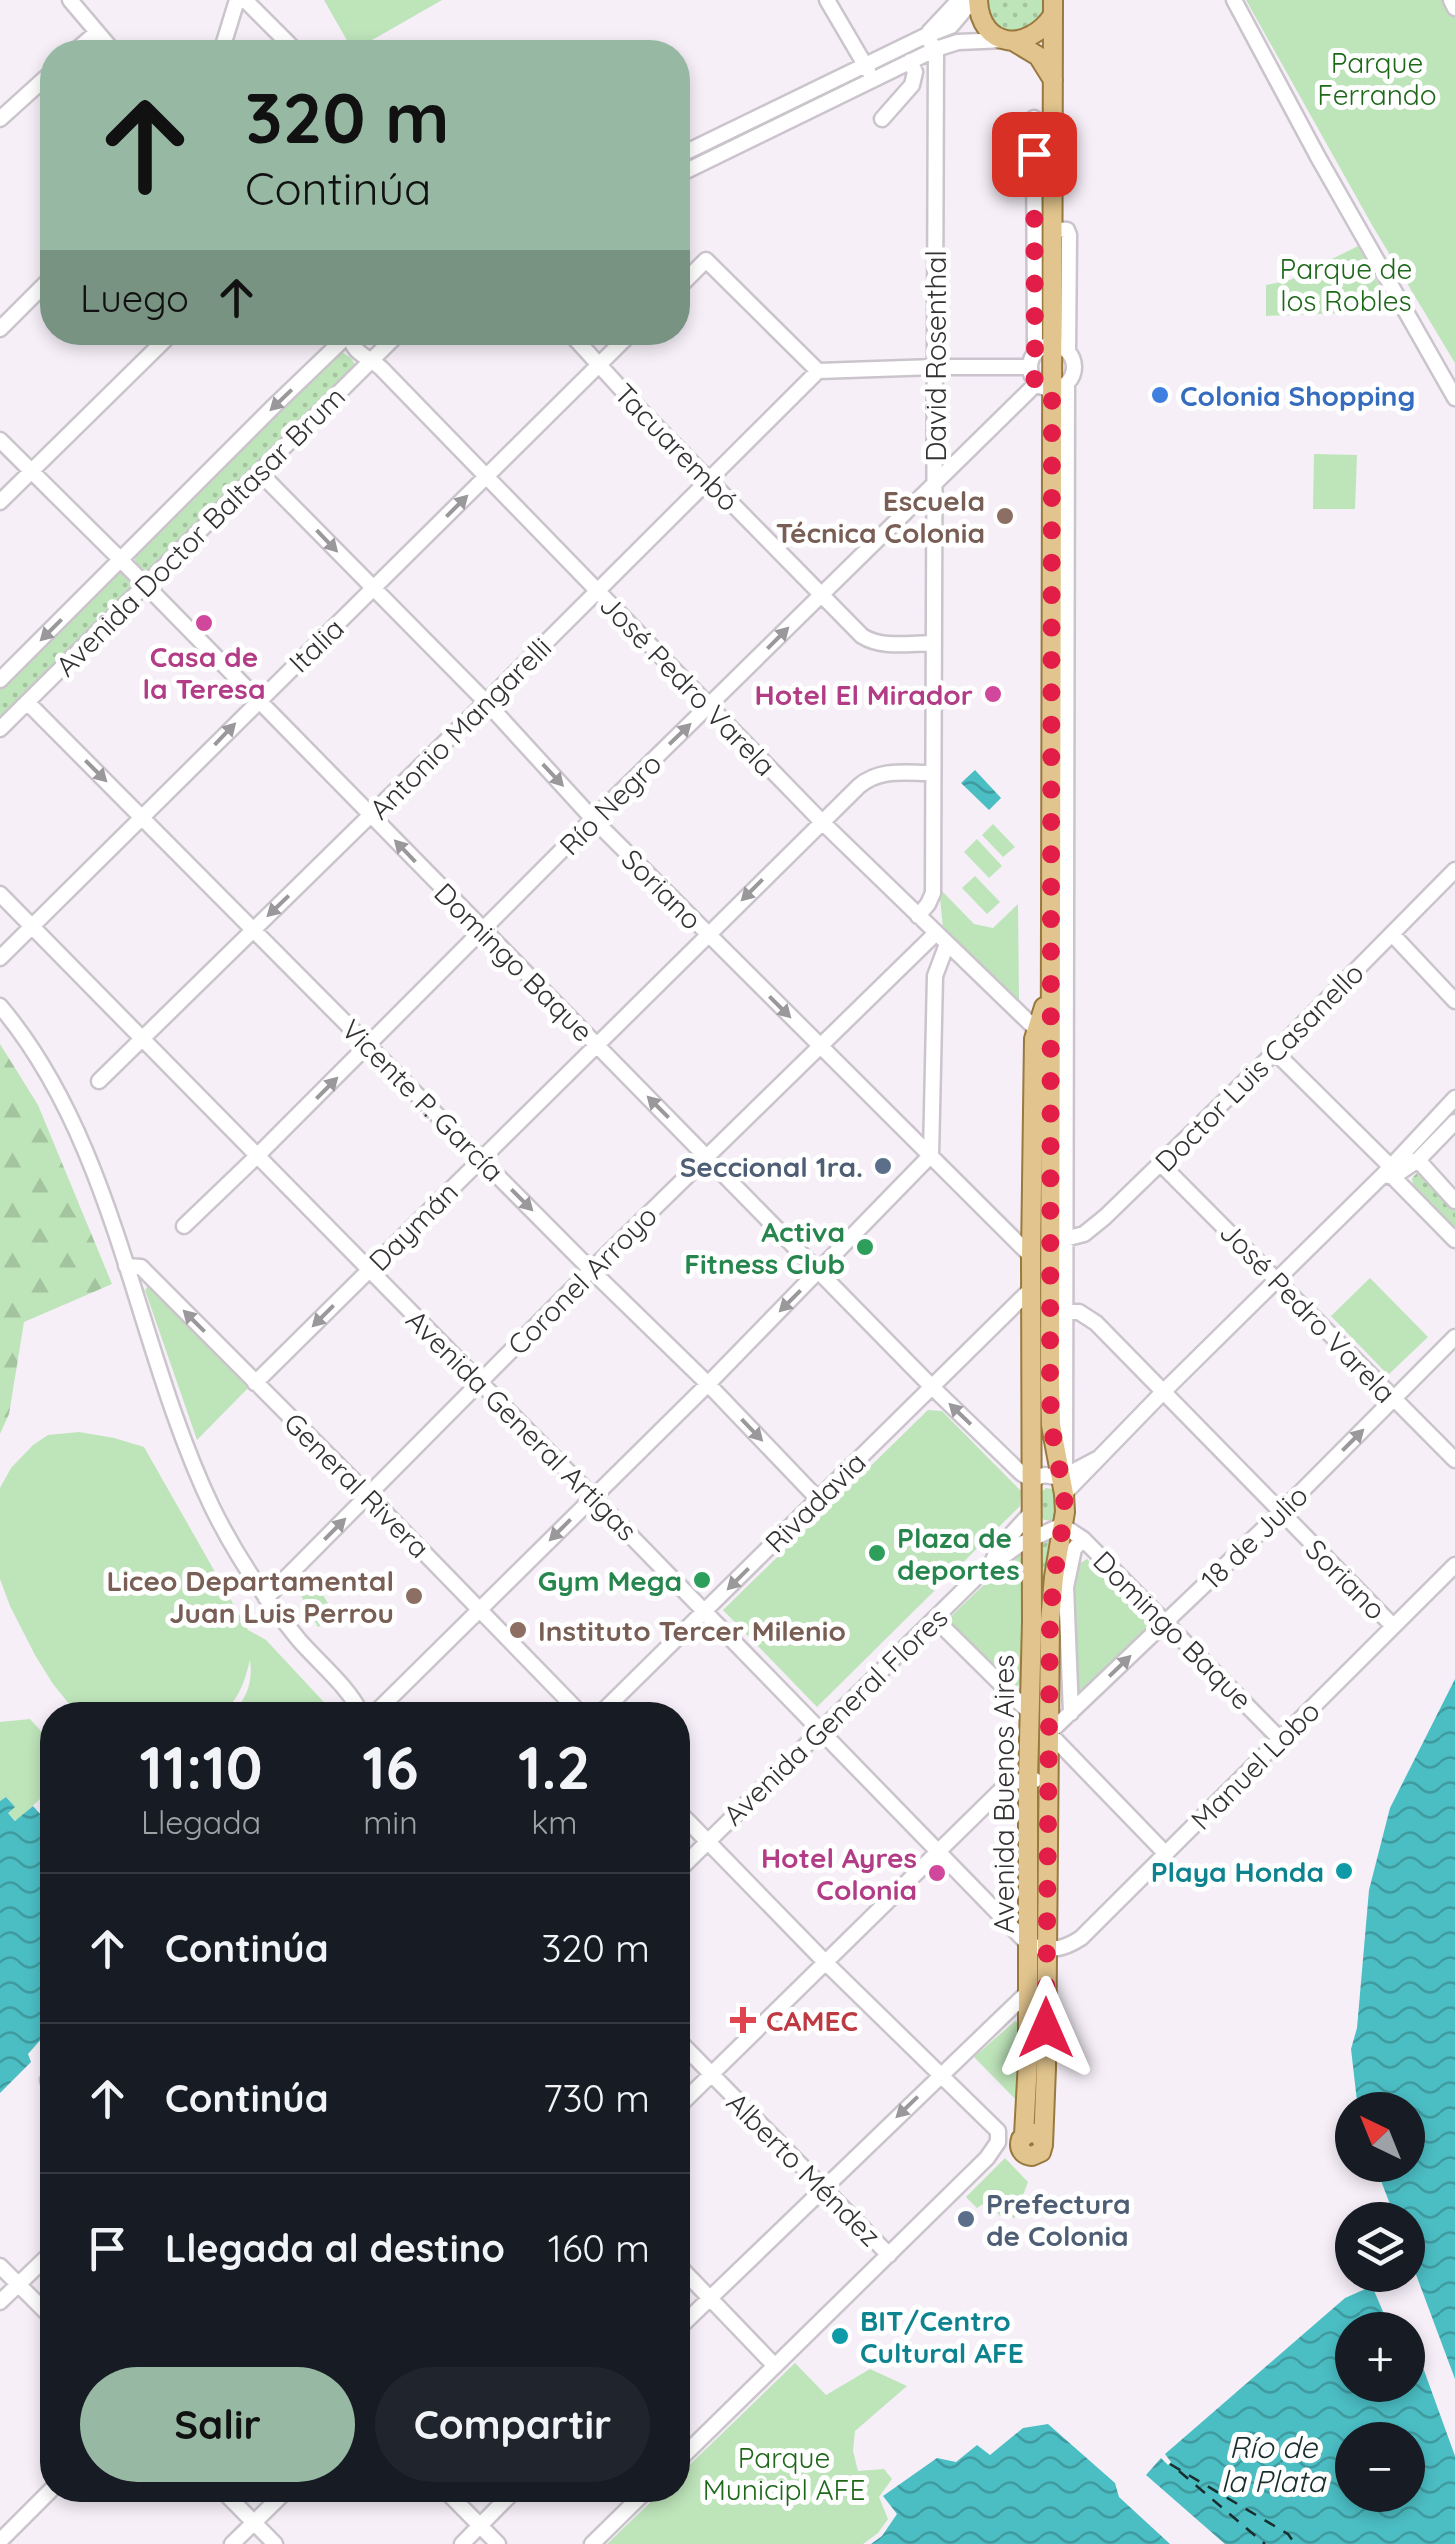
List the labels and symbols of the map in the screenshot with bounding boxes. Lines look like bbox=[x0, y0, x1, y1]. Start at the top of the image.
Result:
park label: Parque Ferrando bbox=[1317, 45, 1437, 112]
pin bbox=[992, 112, 1077, 197]
street label: David Rosenthal bbox=[918, 250, 953, 462]
park label: Parque de los Robles bbox=[1280, 251, 1412, 318]
street label: Tacuarembó bbox=[607, 376, 747, 518]
place label: Colonia Shopping bbox=[1180, 378, 1415, 413]
street label: Avenida Doctor Baltasar Brum bbox=[48, 379, 352, 683]
marker: Colonia Shopping bbox=[1149, 384, 1171, 406]
one-way arrow bbox=[269, 388, 293, 411]
place label: Escuela Técnica Colonia bbox=[776, 483, 985, 550]
one-way arrow bbox=[445, 495, 469, 518]
marker: Escuela Técnica Colonia bbox=[994, 505, 1016, 527]
one-way arrow bbox=[315, 529, 338, 553]
street label: José Pedro Varela bbox=[593, 587, 783, 783]
street label: Italia bbox=[281, 611, 351, 679]
marker: Casa de la Teresa bbox=[193, 612, 215, 634]
one-way arrow bbox=[39, 617, 63, 641]
one-way arrow bbox=[766, 626, 789, 650]
street label: Antonio Mangarelli bbox=[362, 630, 558, 826]
place label: Casa de la Teresa bbox=[142, 639, 266, 706]
place label: Hotel El Mirador bbox=[755, 677, 973, 712]
marker: Hotel El Mirador bbox=[982, 683, 1004, 705]
one-way arrow bbox=[213, 722, 237, 746]
one-way arrow bbox=[668, 723, 692, 746]
street label: Río Negro bbox=[552, 746, 668, 862]
one-way arrow bbox=[84, 758, 107, 782]
one-way arrow bbox=[541, 763, 564, 787]
one-way arrow bbox=[394, 840, 417, 864]
street label: Soriano bbox=[614, 841, 710, 937]
street label: Domingo Baque bbox=[427, 875, 601, 1049]
one-way arrow bbox=[741, 878, 765, 901]
one-way arrow bbox=[266, 894, 290, 917]
street label: Doctor Luis Casanello bbox=[1147, 955, 1371, 1179]
one-way arrow bbox=[768, 995, 791, 1019]
street label: Vicente P. García bbox=[335, 1012, 511, 1188]
one-way arrow bbox=[314, 1076, 338, 1100]
one-way arrow bbox=[647, 1096, 670, 1120]
place label: Seccional 1ra. bbox=[680, 1149, 863, 1184]
marker: Seccional 1ra. bbox=[872, 1155, 894, 1177]
street label: Daymán bbox=[361, 1174, 465, 1278]
one-way arrow bbox=[510, 1188, 533, 1212]
street label: Coronel Arroyo bbox=[500, 1198, 664, 1362]
place label: Activa Fitness Club bbox=[684, 1214, 845, 1281]
street label: José Pedro Varela bbox=[1213, 1214, 1403, 1410]
marker: Activa Fitness Club bbox=[854, 1236, 876, 1258]
one-way arrow bbox=[779, 1289, 803, 1313]
street label: Avenida General Artigas bbox=[399, 1302, 645, 1548]
one-way arrow bbox=[311, 1303, 335, 1327]
one-way arrow bbox=[183, 1310, 207, 1334]
one-way arrow bbox=[948, 1403, 972, 1426]
street label: General Rivera bbox=[277, 1405, 437, 1565]
one-way arrow bbox=[740, 1418, 763, 1442]
one-way arrow bbox=[1341, 1428, 1364, 1452]
street label: Rivadavia bbox=[757, 1444, 873, 1560]
street label: 18 de Julio bbox=[1193, 1478, 1315, 1596]
one-way arrow bbox=[323, 1517, 346, 1541]
one-way arrow bbox=[548, 1518, 572, 1542]
place label: Plaza de deportes bbox=[897, 1520, 1020, 1587]
street label: Soriano bbox=[1298, 1531, 1394, 1627]
marker: Plaza de deportes bbox=[866, 1542, 888, 1564]
street label: Domingo Baque bbox=[1086, 1543, 1260, 1717]
place label: Liceo Departamental Juan Luis Perrou bbox=[107, 1563, 394, 1630]
place label: Gym Mega bbox=[538, 1563, 682, 1598]
one-way arrow bbox=[726, 1566, 750, 1590]
marker: Gym Mega bbox=[691, 1569, 713, 1591]
marker: Liceo Departamental Juan Luis Perrou bbox=[403, 1585, 425, 1607]
street label: Avenida General Flores bbox=[716, 1600, 954, 1832]
place label: Instituto Tercer Milenio bbox=[538, 1613, 846, 1648]
marker: Instituto Tercer Milenio bbox=[507, 1619, 529, 1641]
street label: Avenida Buenos Aires bbox=[986, 1655, 1021, 1933]
one-way arrow bbox=[1107, 1655, 1131, 1678]
street label: Manuel Lobo bbox=[1183, 1693, 1327, 1837]
place label: Hotel Ayres Colonia bbox=[761, 1840, 917, 1907]
place label: Playa Honda bbox=[1151, 1854, 1324, 1889]
marker: Playa Honda bbox=[1333, 1860, 1355, 1882]
marker: Hotel Ayres Colonia bbox=[926, 1862, 948, 1884]
position arrow bbox=[994, 1976, 1098, 2080]
place label: CAMEC bbox=[766, 2003, 858, 2038]
marker: CAMEC bbox=[730, 2007, 756, 2033]
street label: Alberto Méndez bbox=[720, 2085, 888, 2253]
north arrow bbox=[1335, 2092, 1425, 2182]
one-way arrow bbox=[895, 2095, 919, 2118]
place label: Prefectura de Colonia bbox=[986, 2186, 1131, 2253]
marker: Prefectura de Colonia bbox=[955, 2208, 977, 2230]
place label: BIT/Centro Cultural AFE bbox=[860, 2303, 1024, 2370]
marker: BIT/Centro Cultural AFE bbox=[829, 2325, 851, 2347]
water label: Río de la Plata bbox=[1221, 2428, 1327, 2500]
park label: Parque Municipl AFE bbox=[703, 2440, 865, 2507]

